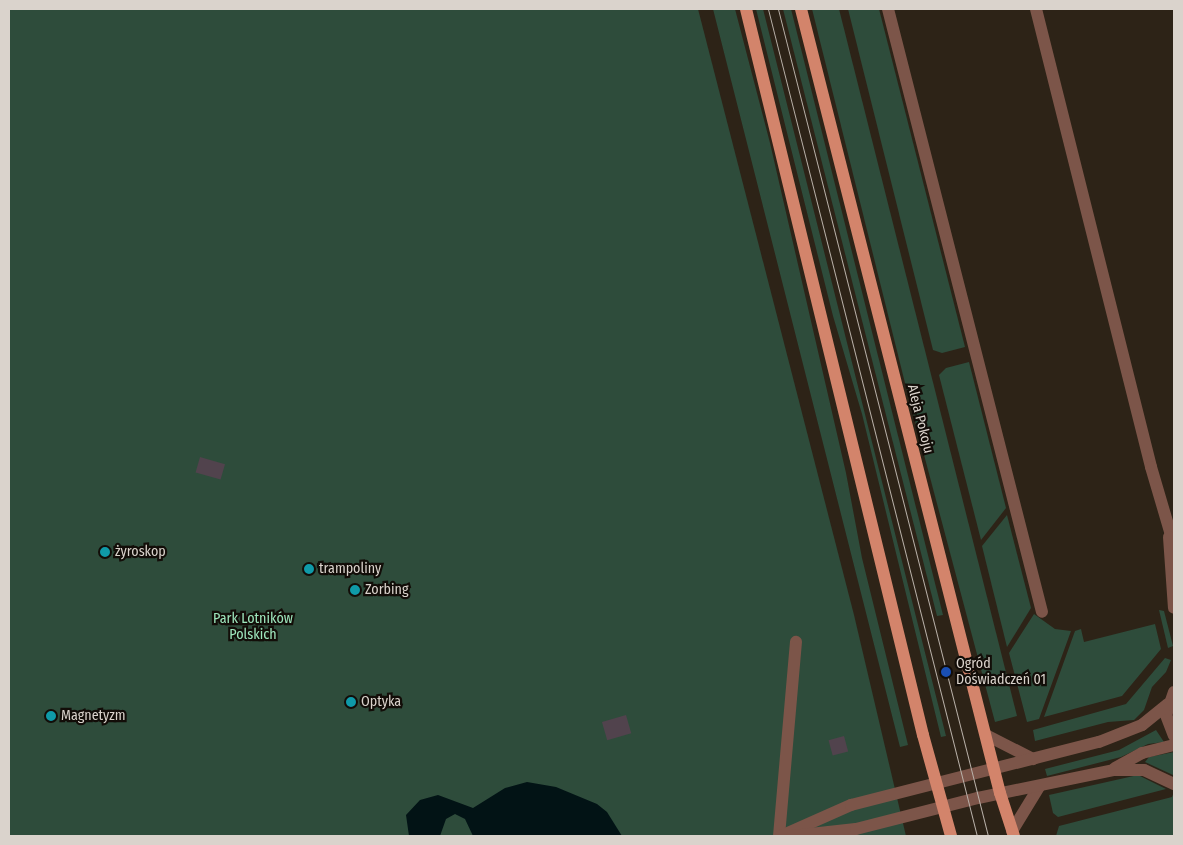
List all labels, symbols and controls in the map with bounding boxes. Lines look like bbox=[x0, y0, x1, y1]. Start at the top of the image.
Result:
street label: Aleja Pokoju bbox=[903, 383, 937, 455]
place label: żyroskop bbox=[115, 544, 166, 560]
marker: żyroskop bbox=[99, 546, 111, 558]
place label: trampoliny bbox=[319, 561, 381, 577]
marker: trampoliny bbox=[303, 563, 315, 575]
place label: Zorbing bbox=[365, 582, 408, 598]
marker: Zorbing bbox=[349, 584, 361, 596]
park label: Park Lotników Polskich bbox=[213, 611, 293, 644]
place label: Ogród Doświadczeń 01 bbox=[956, 656, 1046, 689]
marker: Ogród Doświadczeń 01 bbox=[940, 666, 952, 678]
place label: Optyka bbox=[361, 694, 401, 710]
marker: Optyka bbox=[345, 696, 357, 708]
place label: Magnetyzm bbox=[61, 708, 126, 724]
marker: Magnetyzm bbox=[45, 710, 57, 722]

